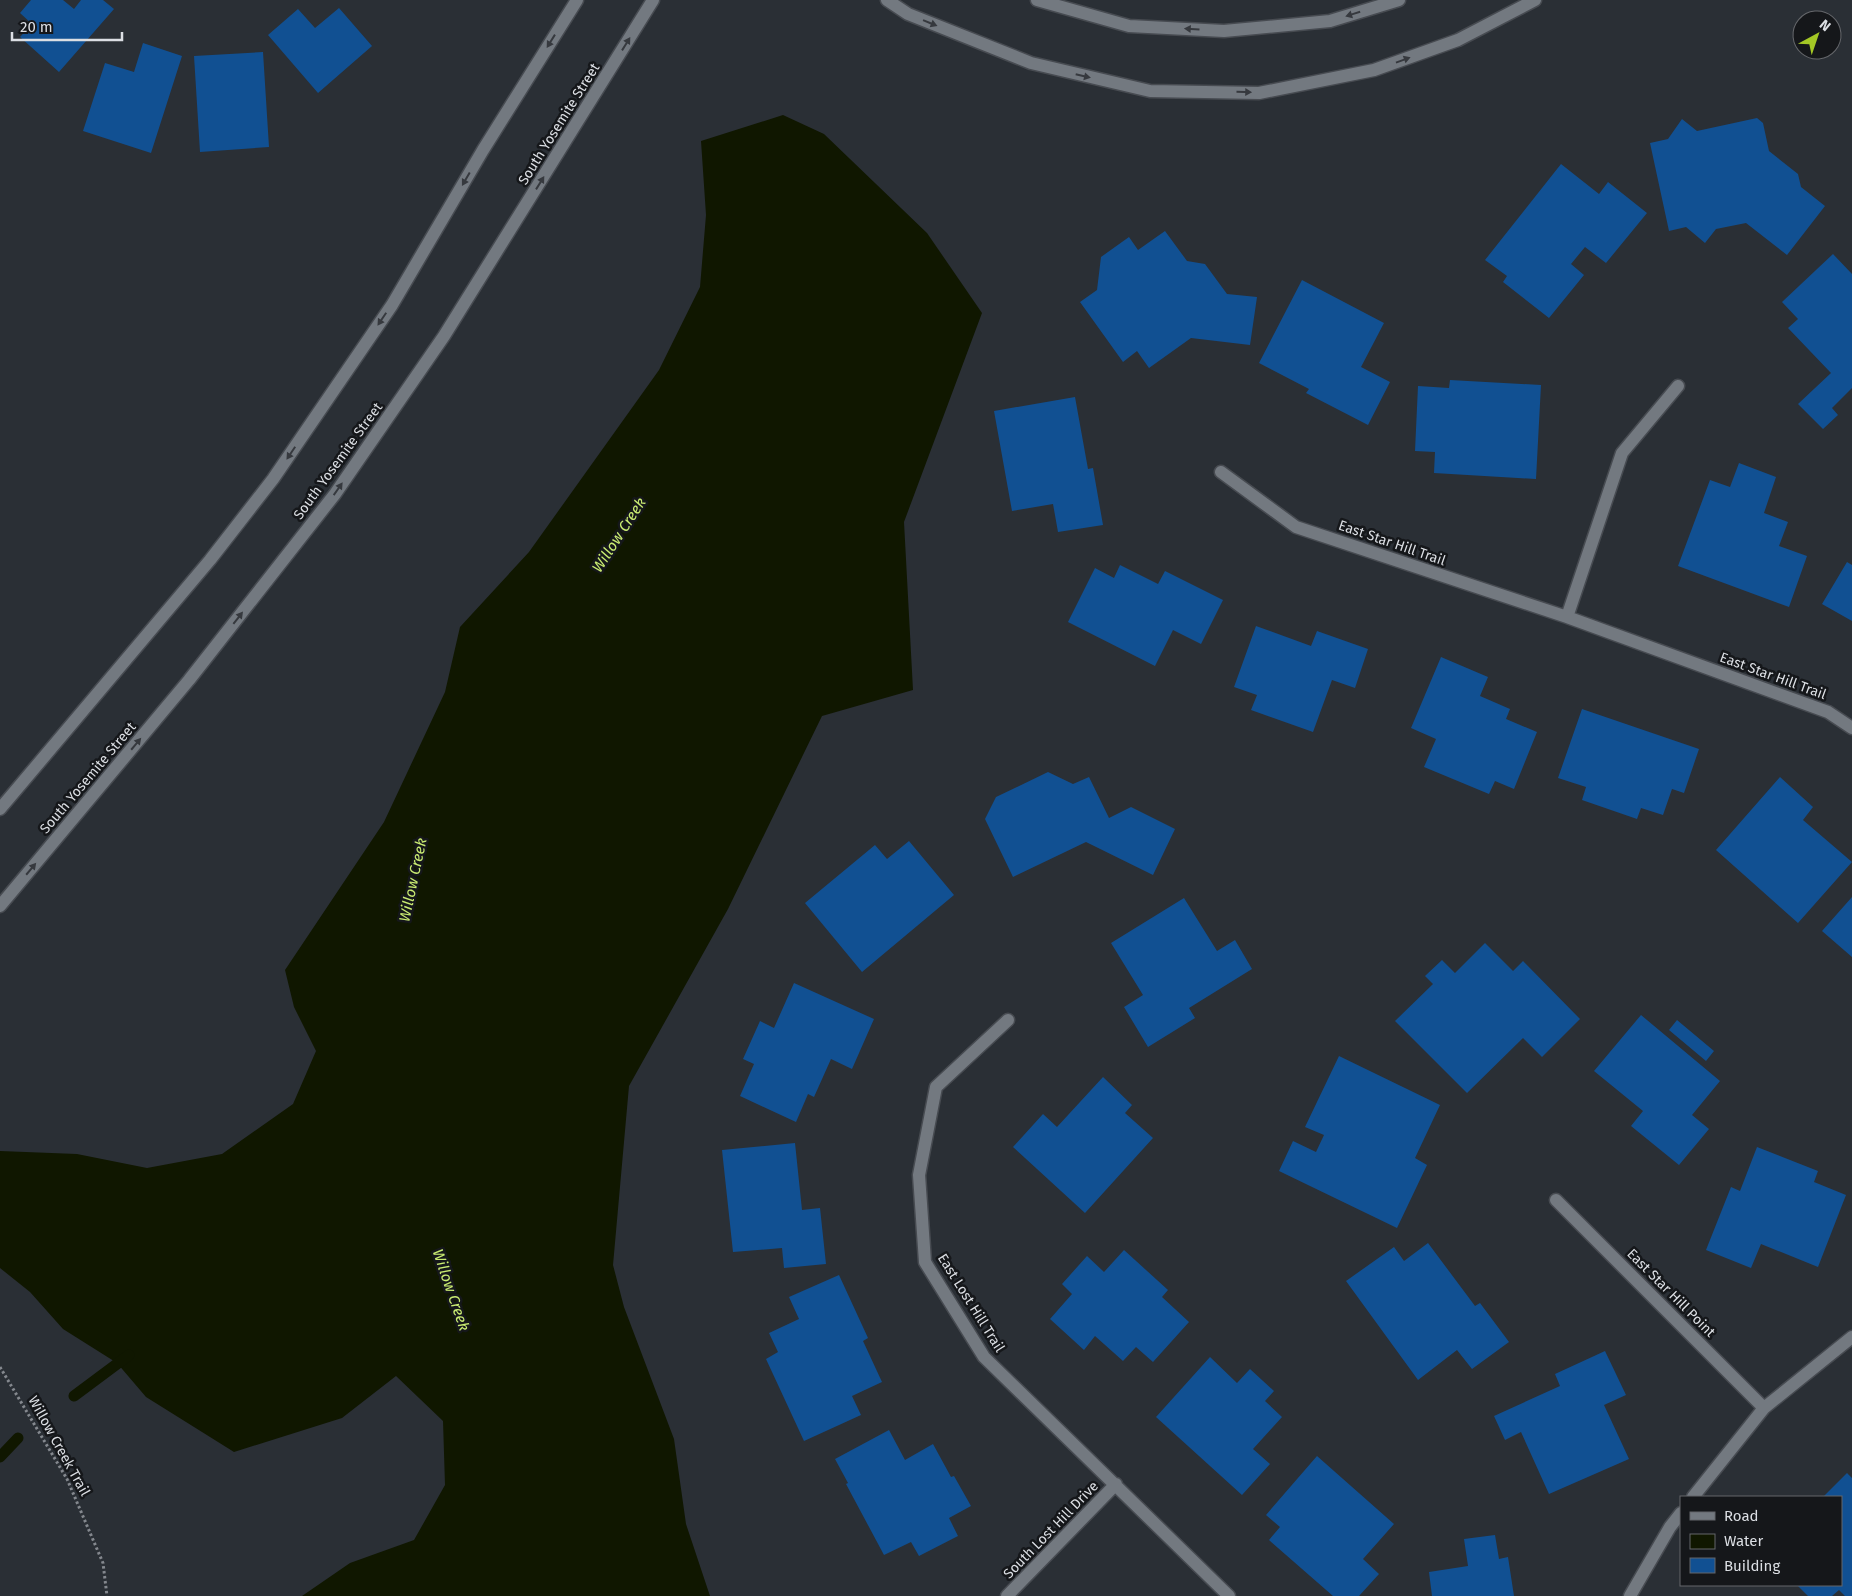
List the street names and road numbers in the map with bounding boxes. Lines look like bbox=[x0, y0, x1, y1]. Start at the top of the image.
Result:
street label: South Yosemite Street bbox=[515, 59, 604, 188]
street label: South Yosemite Street bbox=[290, 399, 387, 523]
street label: East Star Hill Trail bbox=[1336, 517, 1448, 569]
street label: East Star Hill Trail bbox=[1717, 649, 1829, 703]
street label: South Yosemite Street bbox=[36, 718, 140, 837]
street label: East Star Hill Point bbox=[1623, 1245, 1719, 1341]
street label: East Lost Hill Trail bbox=[934, 1251, 1008, 1355]
street label: Willow Creek Trail bbox=[24, 1393, 94, 1499]
street label: South Lost Hill Drive bbox=[1000, 1478, 1102, 1582]

